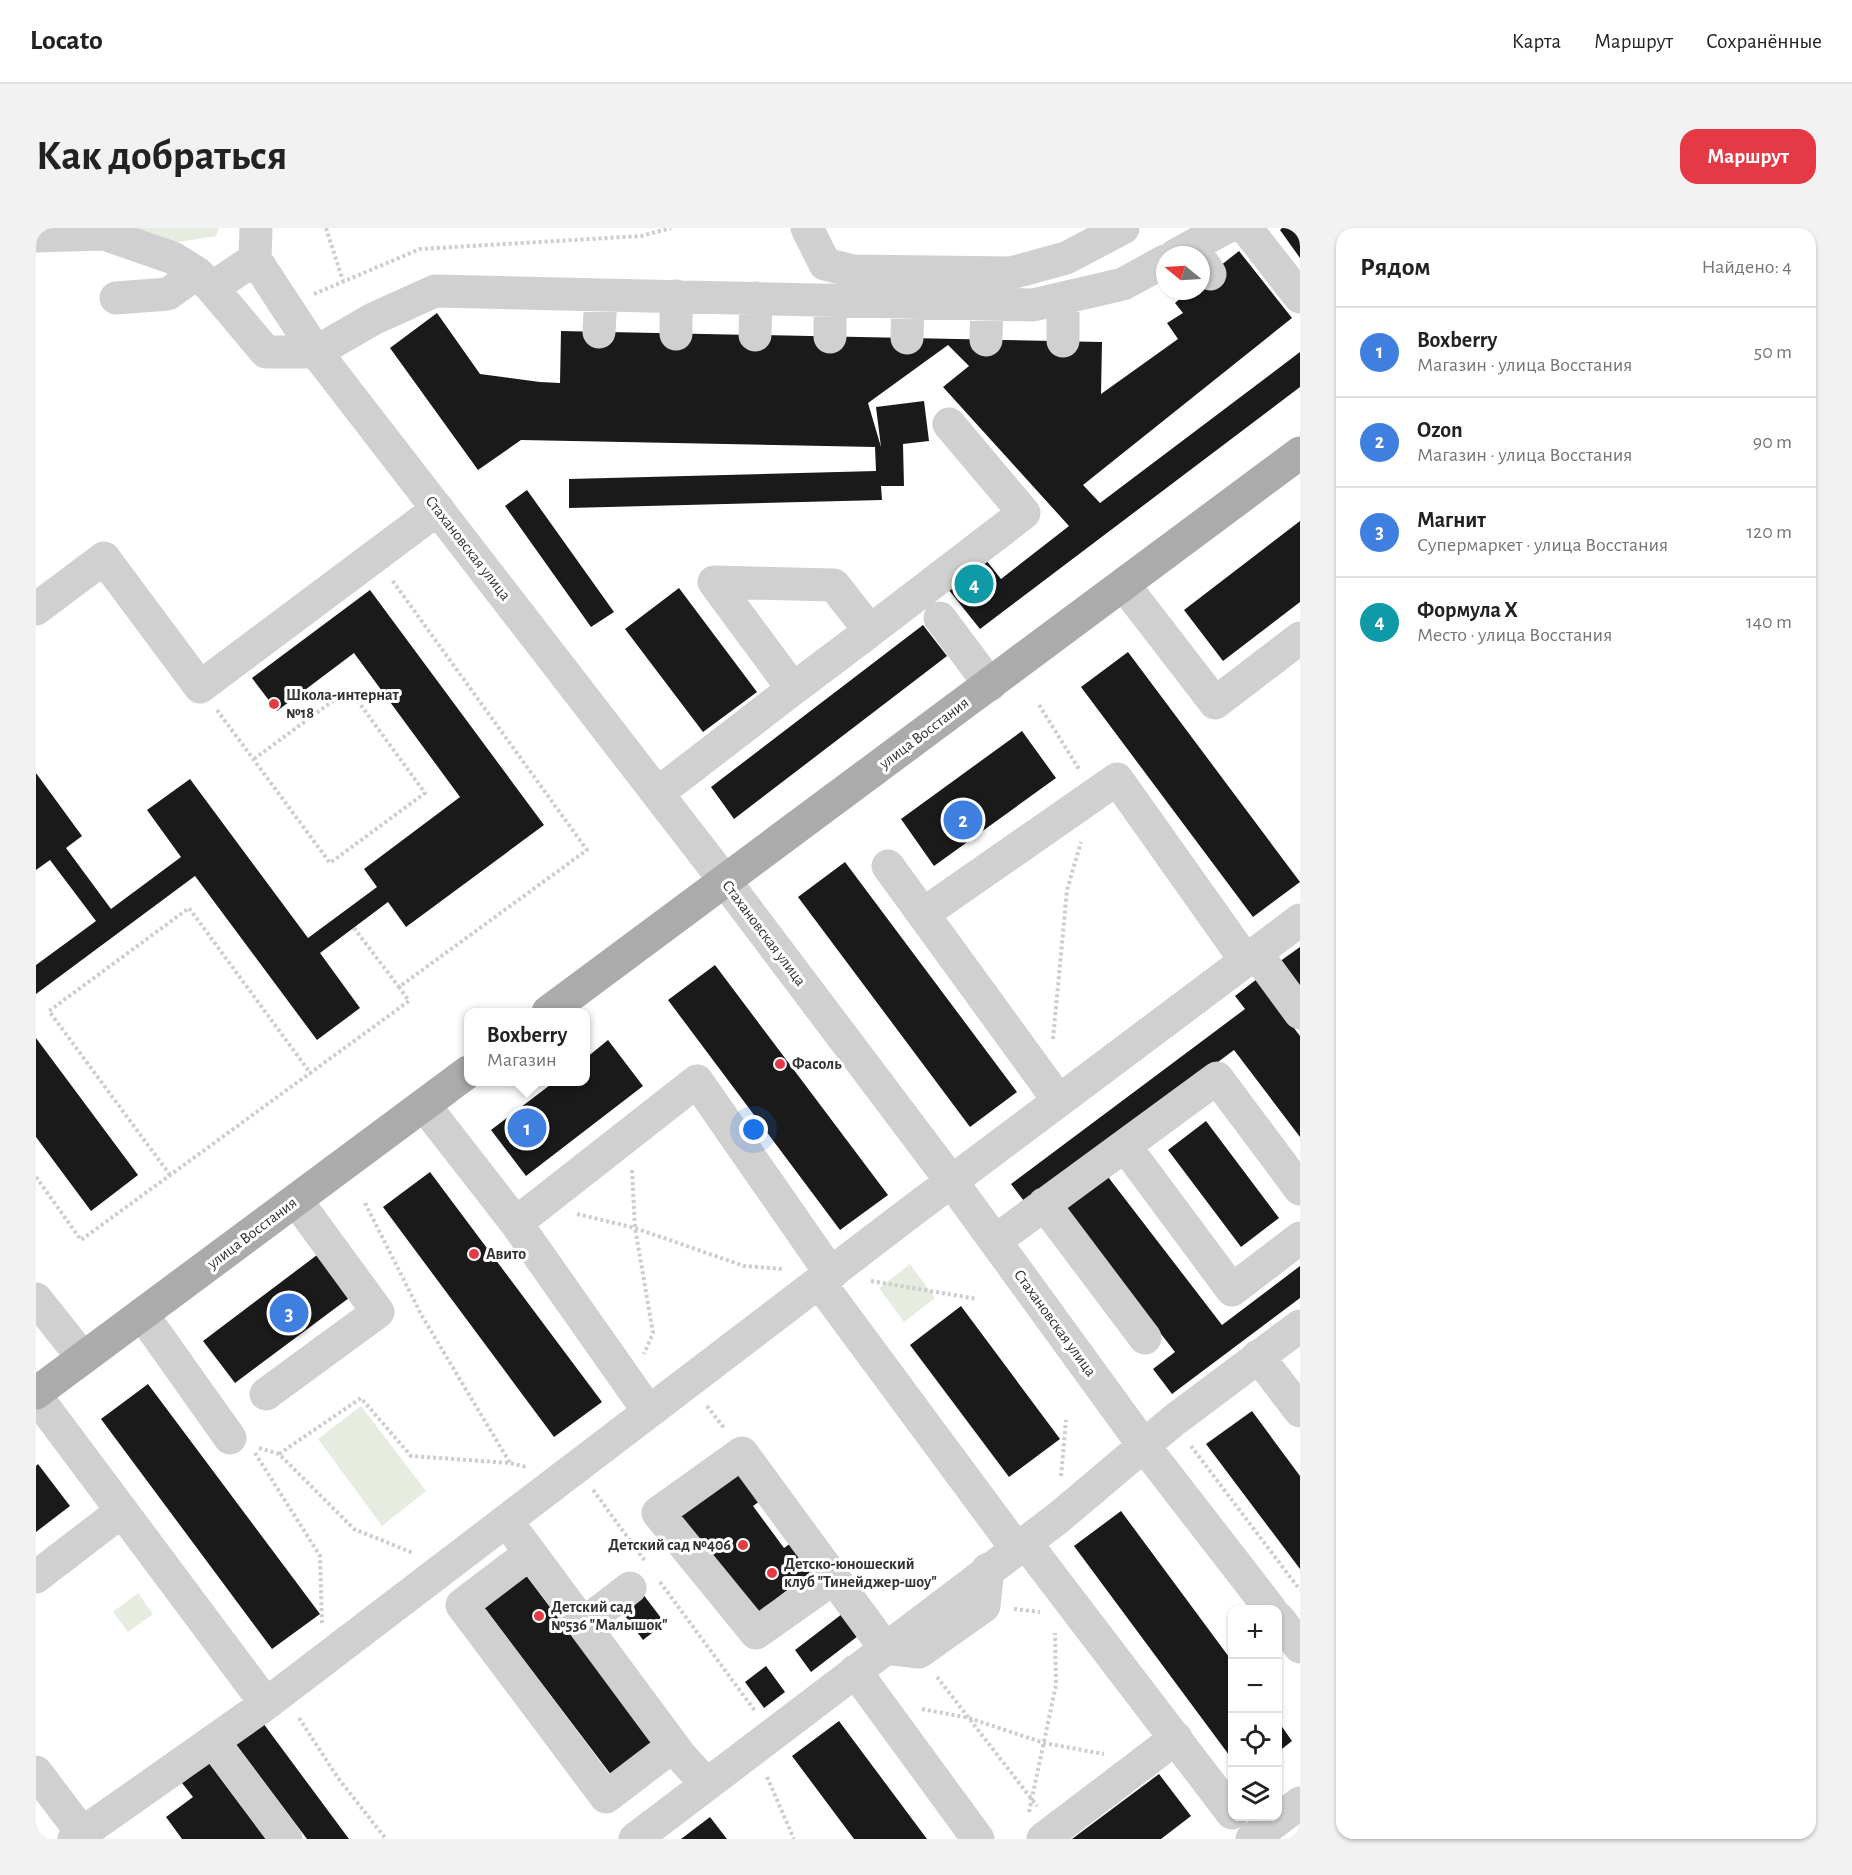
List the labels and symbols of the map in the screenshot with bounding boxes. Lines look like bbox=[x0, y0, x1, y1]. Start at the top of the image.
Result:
north arrow bbox=[1156, 246, 1210, 300]
street label: Стахановская улица bbox=[422, 493, 514, 604]
pin: 4 bbox=[954, 562, 994, 606]
place label: Школа-интернат №18 bbox=[286, 687, 399, 721]
street label: улица Восстания bbox=[876, 694, 972, 773]
marker: Школа-интернат №18 bbox=[267, 697, 281, 711]
pin: 2 bbox=[944, 798, 982, 842]
street label: Стахановская улица bbox=[718, 877, 809, 989]
place label: Фасоль bbox=[792, 1056, 842, 1072]
marker: Фасоль bbox=[773, 1057, 787, 1071]
pin: 1 bbox=[508, 1106, 546, 1150]
your location bbox=[739, 1115, 768, 1144]
street label: улица Восстания bbox=[204, 1194, 300, 1273]
place label: Авито bbox=[486, 1246, 526, 1262]
marker: Авито bbox=[467, 1247, 481, 1261]
street label: Стахановская улица bbox=[1010, 1267, 1099, 1380]
pin: 3 bbox=[270, 1290, 308, 1336]
place label: Детский сад №406 bbox=[608, 1537, 731, 1553]
marker: Детский сад №406 bbox=[736, 1538, 750, 1552]
place label: Детско-юношеский клуб "Тинейджер-шоу" bbox=[784, 1556, 937, 1591]
marker: Детско-юношеский клуб "Тинейджер-шоу" bbox=[765, 1566, 779, 1580]
place label: Детский сад №536 "Малышок" bbox=[551, 1599, 668, 1633]
marker: Детский сад №536 "Малышок" bbox=[532, 1609, 546, 1623]

